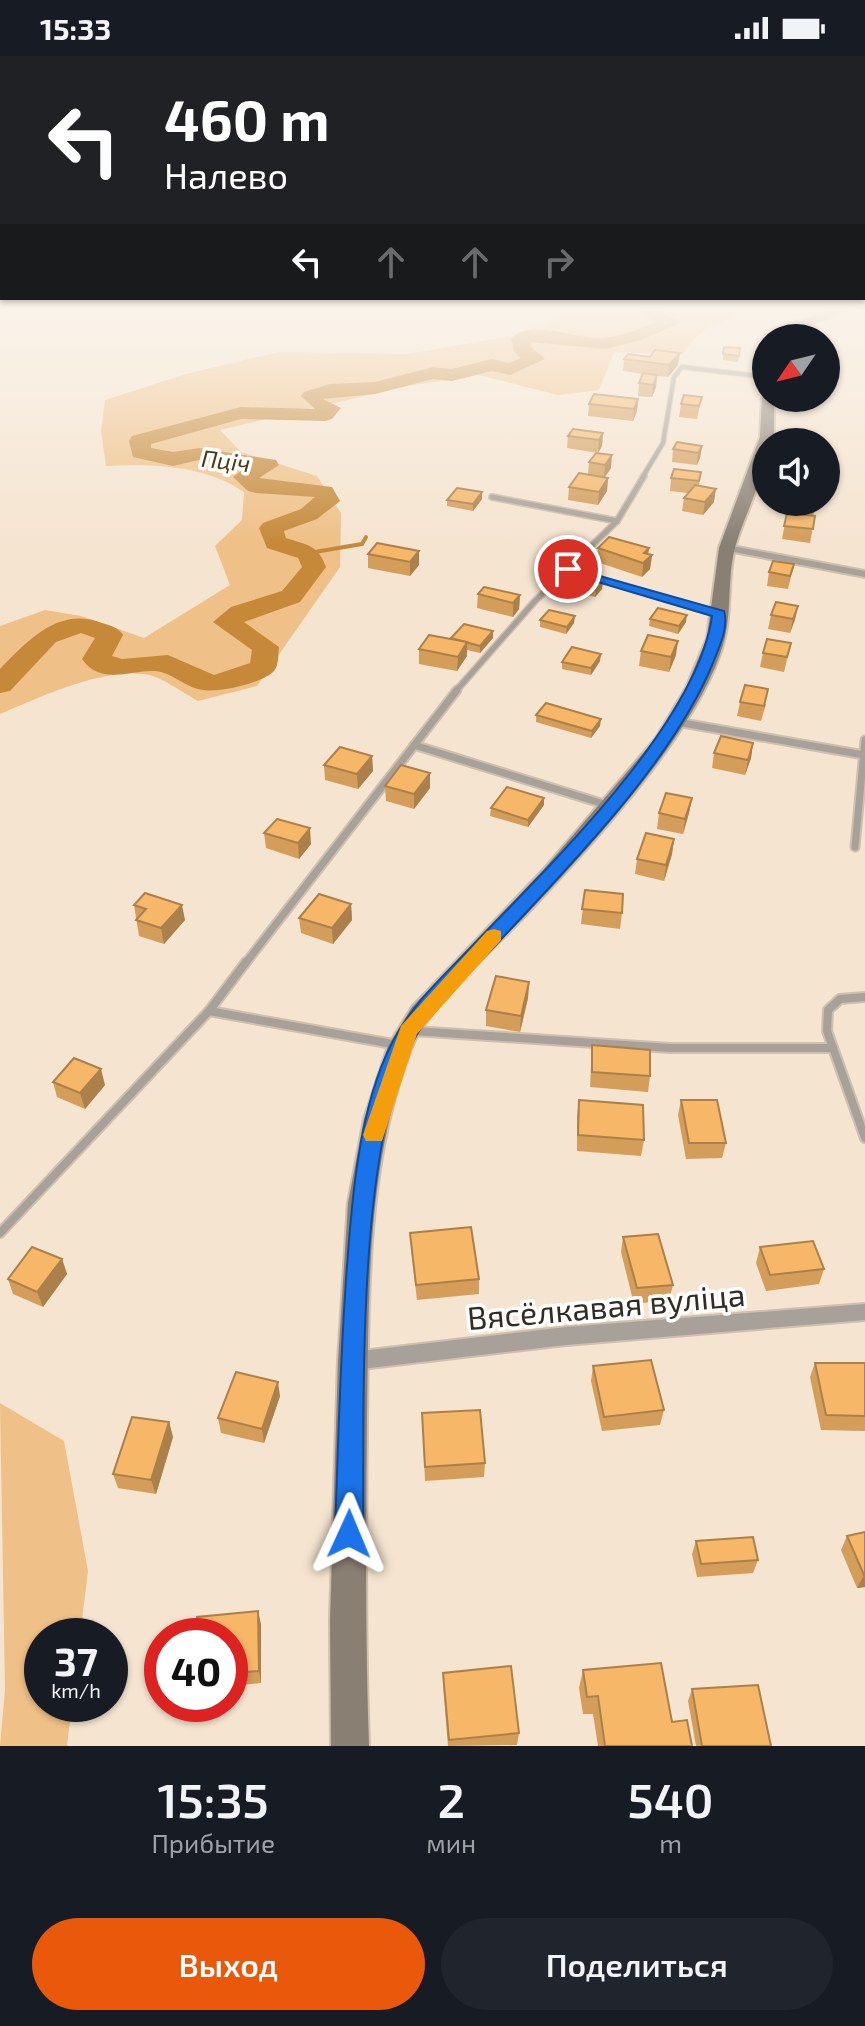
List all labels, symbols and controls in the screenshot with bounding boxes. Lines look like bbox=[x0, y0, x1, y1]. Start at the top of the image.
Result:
text: 15:33 bbox=[40, 10, 111, 46]
text: 460 m bbox=[164, 85, 329, 152]
icon: left bbox=[32, 88, 136, 192]
text: Налево bbox=[164, 153, 288, 196]
icon: left bbox=[285, 240, 329, 284]
icon: ahead bbox=[369, 240, 413, 284]
icon: ahead bbox=[453, 240, 497, 284]
icon: right bbox=[537, 240, 581, 284]
north arrow bbox=[752, 324, 840, 412]
map controls bbox=[752, 324, 840, 516]
button: sound bbox=[752, 428, 840, 516]
water label: Пціч bbox=[200, 443, 252, 477]
pin bbox=[534, 535, 602, 603]
icon: arrive bbox=[546, 547, 590, 591]
street label: Вясёлкавая вуліца bbox=[465, 1274, 747, 1337]
position arrow bbox=[307, 1492, 391, 1576]
speed limit sign: 40 bbox=[144, 1618, 248, 1722]
text: 37 bbox=[54, 1636, 98, 1684]
text: km/h bbox=[51, 1678, 101, 1702]
text: 15:35 bbox=[158, 1770, 269, 1828]
text: 2 bbox=[437, 1770, 465, 1828]
text: 540 bbox=[628, 1770, 714, 1828]
text: Прибытие bbox=[151, 1827, 275, 1858]
text: мин bbox=[426, 1827, 476, 1858]
text: m bbox=[659, 1827, 682, 1858]
button: Выход bbox=[32, 1918, 425, 2010]
button: Поделиться bbox=[441, 1918, 833, 2010]

